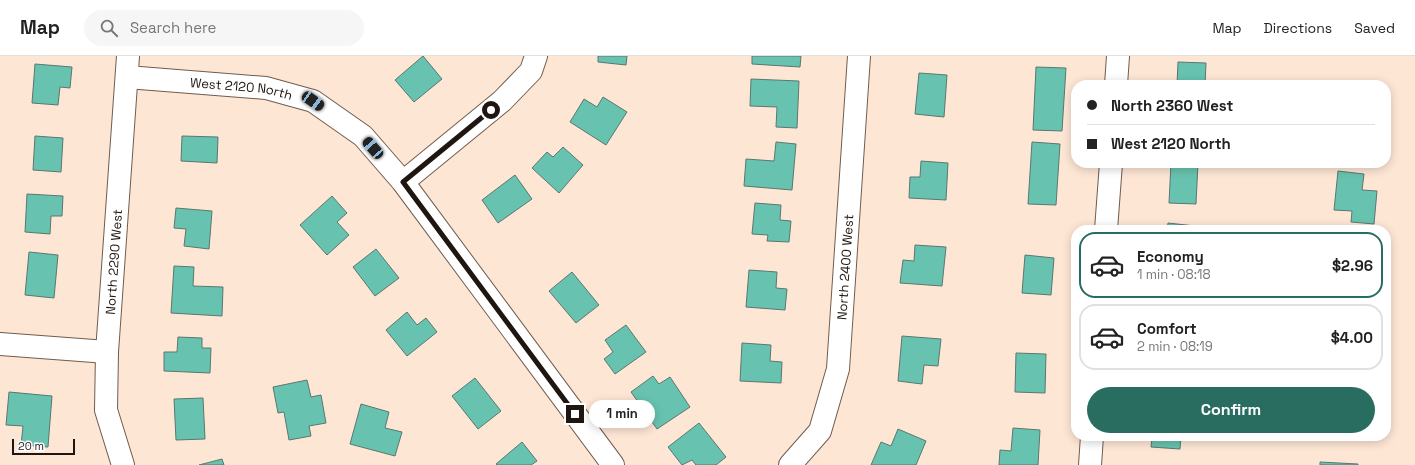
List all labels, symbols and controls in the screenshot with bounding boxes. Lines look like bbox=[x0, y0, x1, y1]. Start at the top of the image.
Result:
search box bbox=[84, 10, 364, 46]
text: Map bbox=[20, 15, 60, 40]
icon: search bbox=[98, 17, 120, 39]
text: Search here bbox=[130, 18, 216, 37]
text: Map bbox=[1212, 19, 1242, 37]
text: Directions bbox=[1264, 19, 1332, 37]
text: Saved bbox=[1354, 19, 1395, 37]
street label: West 2120 North bbox=[189, 74, 294, 104]
car bbox=[300, 89, 326, 113]
text: North 2360 West bbox=[1111, 96, 1233, 115]
route start bbox=[482, 101, 500, 119]
text: West 2120 North bbox=[1111, 134, 1231, 153]
car bbox=[361, 135, 385, 161]
street label: North 2290 West bbox=[102, 208, 126, 315]
street label: North 2400 West bbox=[833, 214, 857, 321]
icon: car bbox=[1089, 247, 1125, 283]
text: Economy bbox=[1137, 247, 1204, 266]
text: $2.96 bbox=[1332, 256, 1373, 275]
text: 1 min · 08:18 bbox=[1137, 266, 1210, 283]
icon: car bbox=[1089, 319, 1125, 355]
text: Comfort bbox=[1137, 319, 1197, 338]
text: $4.00 bbox=[1331, 328, 1373, 347]
text: 2 min · 08:19 bbox=[1137, 338, 1213, 355]
button: Confirm bbox=[1087, 387, 1375, 433]
callout: 1 min bbox=[589, 400, 655, 428]
route end bbox=[566, 405, 584, 423]
text: 1 min bbox=[606, 405, 638, 422]
scale bar bbox=[12, 437, 75, 456]
text: 20 m bbox=[18, 439, 44, 453]

